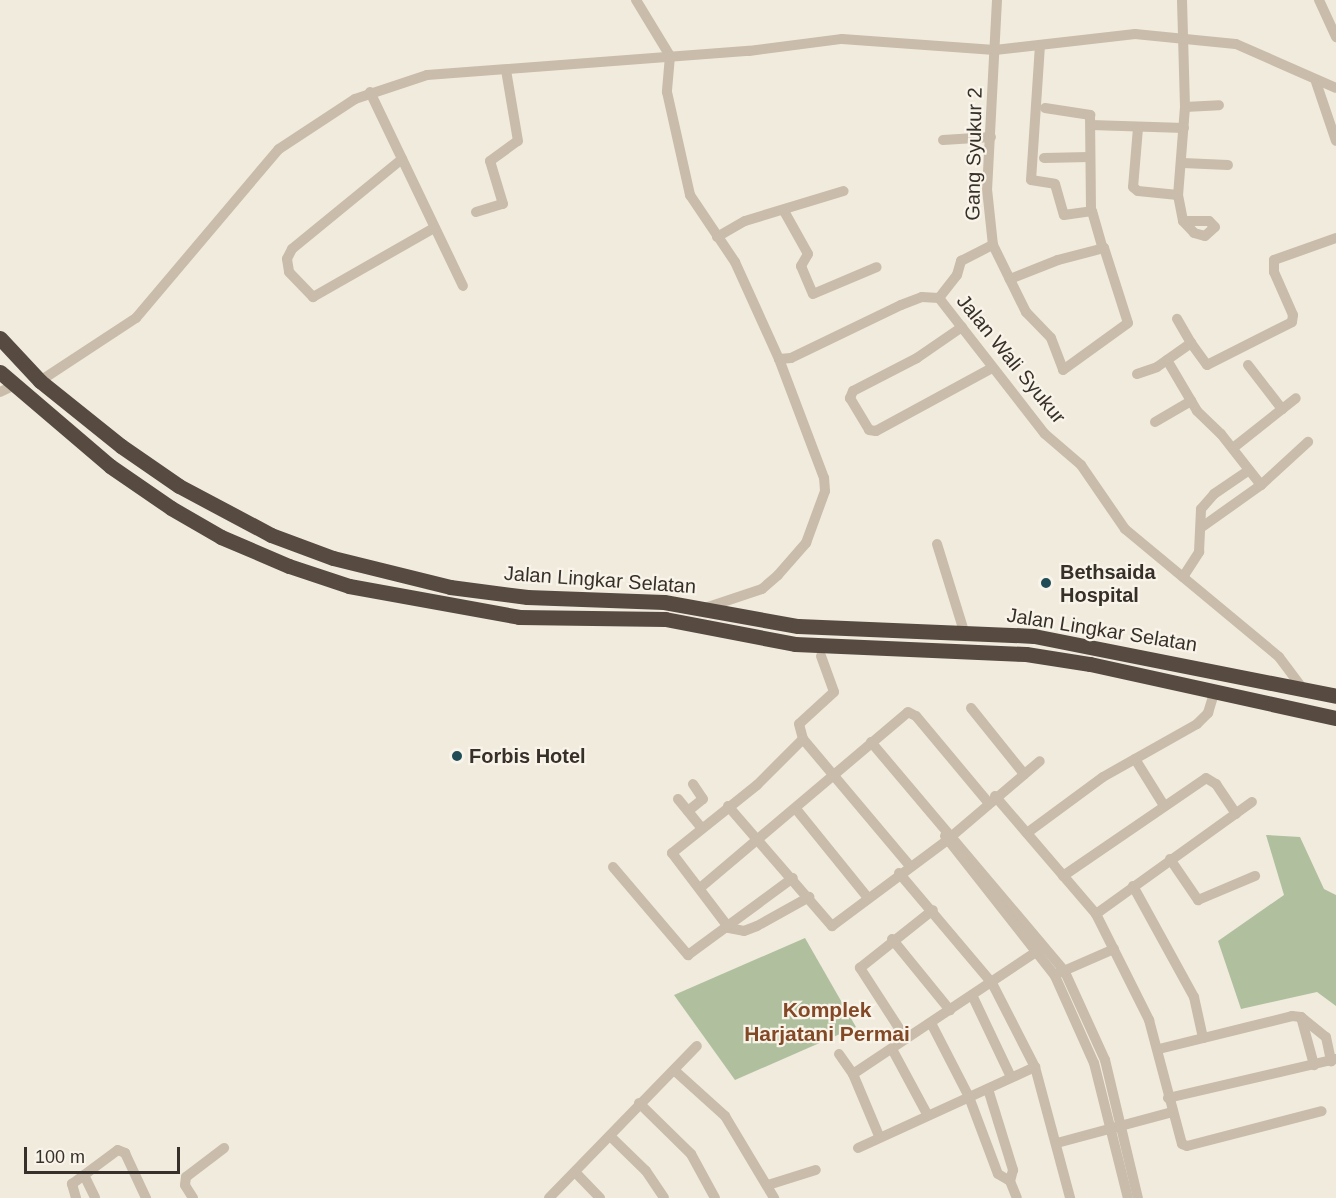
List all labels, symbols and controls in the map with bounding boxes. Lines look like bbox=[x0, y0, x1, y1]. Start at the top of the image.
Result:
street label: Gang Syukur 2 bbox=[961, 87, 987, 221]
street label: Jalan Wali Syukur bbox=[952, 290, 1070, 428]
place label: Bethsaida Hospital bbox=[1060, 560, 1156, 607]
street label: Jalan Lingkar Selatan bbox=[503, 561, 697, 599]
marker: Bethsaida Hospital bbox=[1037, 574, 1055, 592]
street label: Jalan Lingkar Selatan bbox=[1005, 603, 1199, 657]
place label: Forbis Hotel bbox=[469, 744, 586, 768]
marker: Forbis Hotel bbox=[450, 749, 464, 763]
district label: Komplek Harjatani Permai bbox=[744, 997, 910, 1047]
scale bar bbox=[27, 1135, 183, 1173]
text: 100 m bbox=[35, 1147, 85, 1167]

